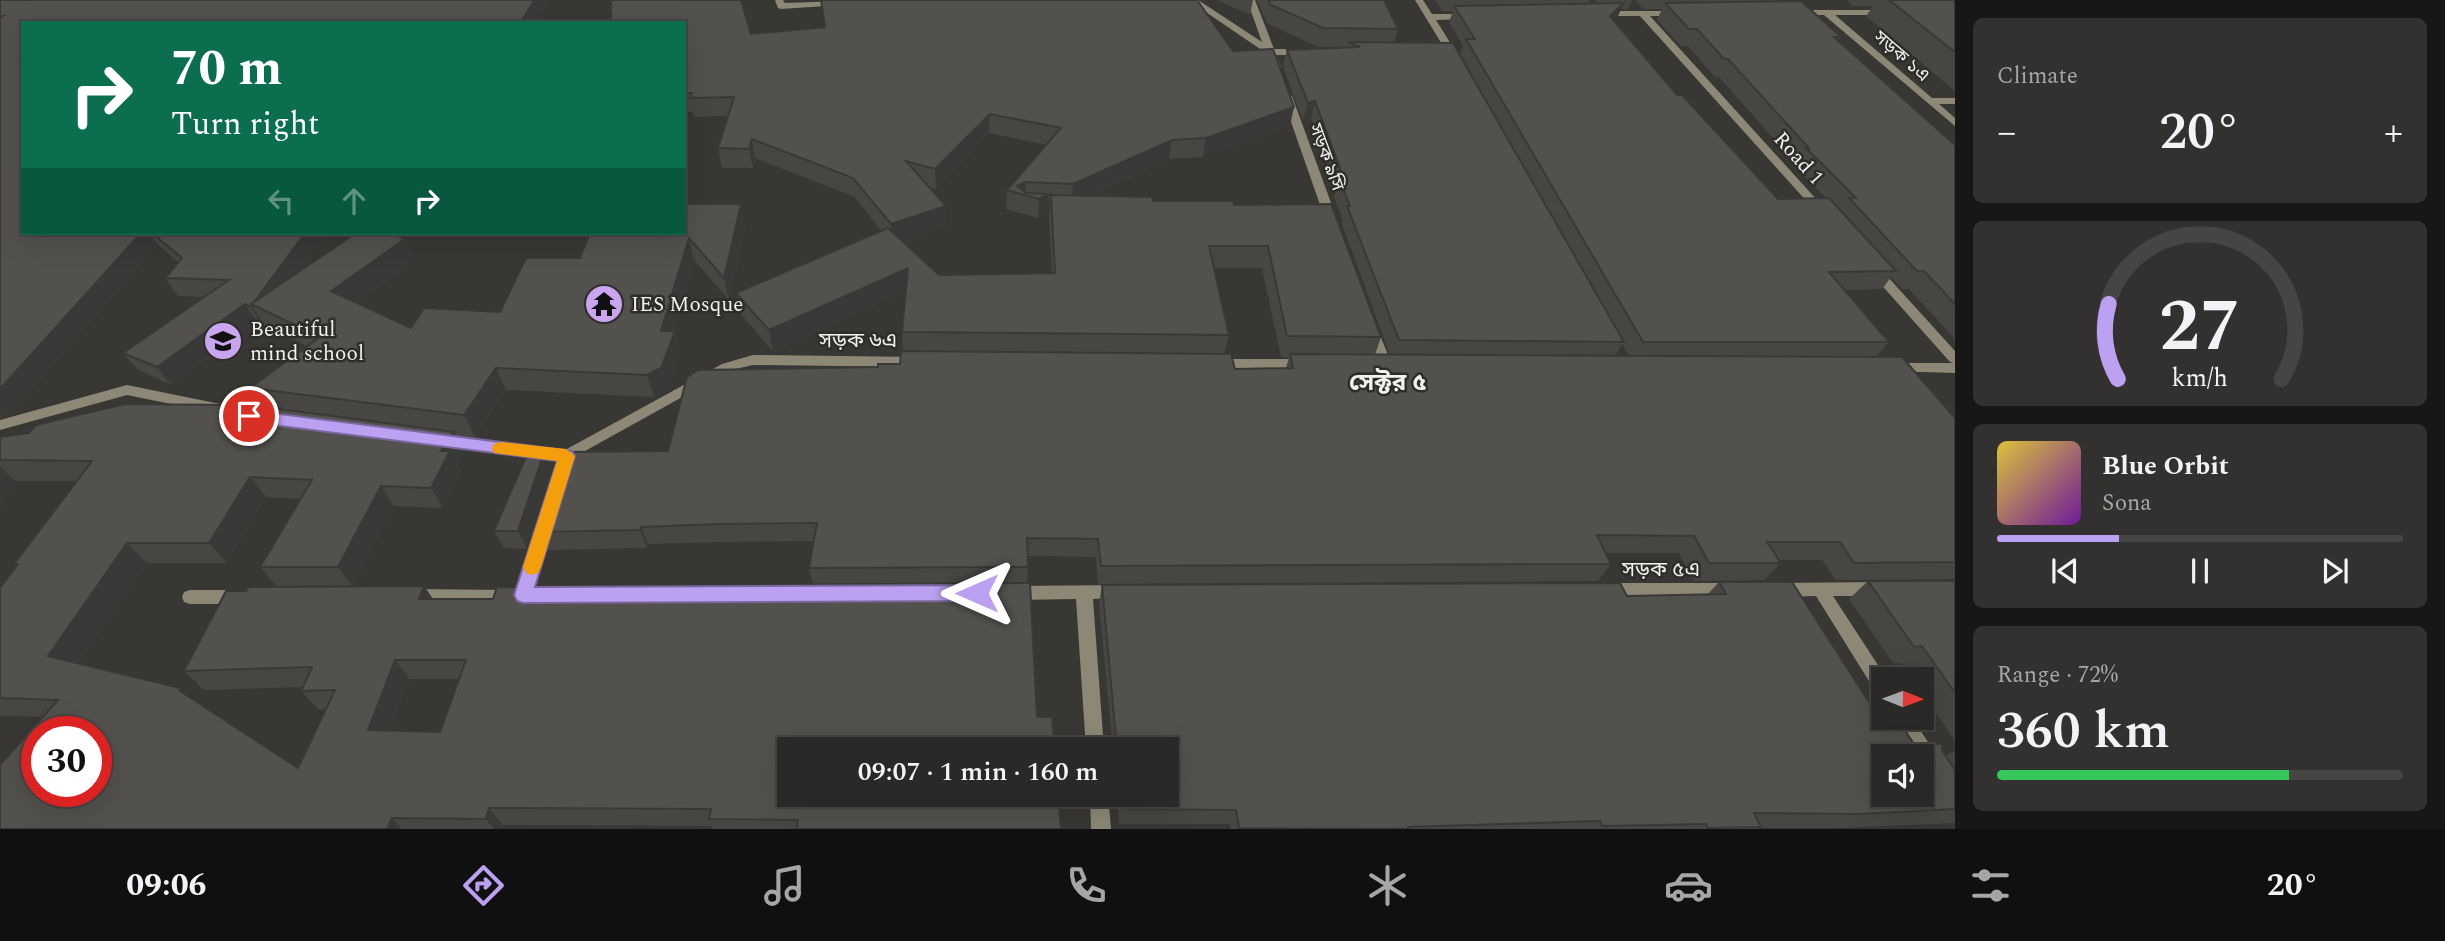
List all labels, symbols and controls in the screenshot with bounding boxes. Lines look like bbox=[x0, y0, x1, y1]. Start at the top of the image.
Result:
street label: সড়ক ১এ bbox=[1867, 24, 1936, 89]
text: 70 m bbox=[171, 32, 282, 107]
icon: right bbox=[56, 49, 147, 140]
text: Climate bbox=[1997, 59, 2078, 94]
text: 20° bbox=[2159, 93, 2241, 172]
text: Turn right bbox=[171, 100, 319, 149]
text: − bbox=[1997, 104, 2016, 162]
text: + bbox=[2384, 104, 2403, 162]
street label: সড়ক ৯সি bbox=[1302, 119, 1351, 195]
street label: Road 1 bbox=[1765, 125, 1831, 193]
icon: left bbox=[262, 182, 300, 220]
icon: ahead bbox=[335, 182, 373, 220]
icon: right bbox=[408, 182, 446, 220]
text: 27 bbox=[2159, 273, 2241, 384]
temple icon: IES Mosque bbox=[583, 283, 625, 325]
place label: IES Mosque bbox=[631, 289, 744, 321]
place label: Beautiful mind school bbox=[250, 314, 364, 370]
school or university icon: Beautiful mind school bbox=[202, 320, 244, 362]
street label: সড়ক ৬এ bbox=[818, 325, 897, 357]
text: km/h bbox=[2172, 360, 2228, 398]
district label: সেক্টর ৫ bbox=[1349, 365, 1427, 401]
pin bbox=[219, 386, 279, 446]
icon: arrive bbox=[230, 397, 268, 435]
text: Blue Orbit bbox=[2102, 446, 2229, 486]
text: Sona bbox=[2102, 486, 2152, 521]
icon: previous bbox=[2046, 552, 2084, 590]
icon: pause bbox=[2181, 552, 2219, 590]
icon: next bbox=[2316, 552, 2354, 590]
street label: সড়ক ৫এ bbox=[1621, 554, 1700, 586]
position arrow bbox=[940, 556, 1014, 630]
text: Range · 72% bbox=[1997, 658, 2118, 693]
north arrow bbox=[1871, 667, 1934, 730]
map controls bbox=[1871, 667, 1934, 807]
text: 360 km bbox=[1997, 692, 2170, 771]
speed limit sign: 30 bbox=[21, 716, 112, 807]
button: sound bbox=[1871, 744, 1934, 807]
text: 09:07 · 1 min · 160 m bbox=[858, 752, 1098, 792]
text: 09:06 bbox=[126, 861, 207, 910]
icon: directions bbox=[459, 861, 508, 910]
icon: music bbox=[760, 861, 809, 910]
icon: phone bbox=[1062, 861, 1111, 910]
icon: climate bbox=[1363, 861, 1412, 910]
icon: car bbox=[1664, 861, 1713, 910]
icon: filters bbox=[1966, 861, 2015, 910]
text: 20° bbox=[2267, 861, 2319, 910]

